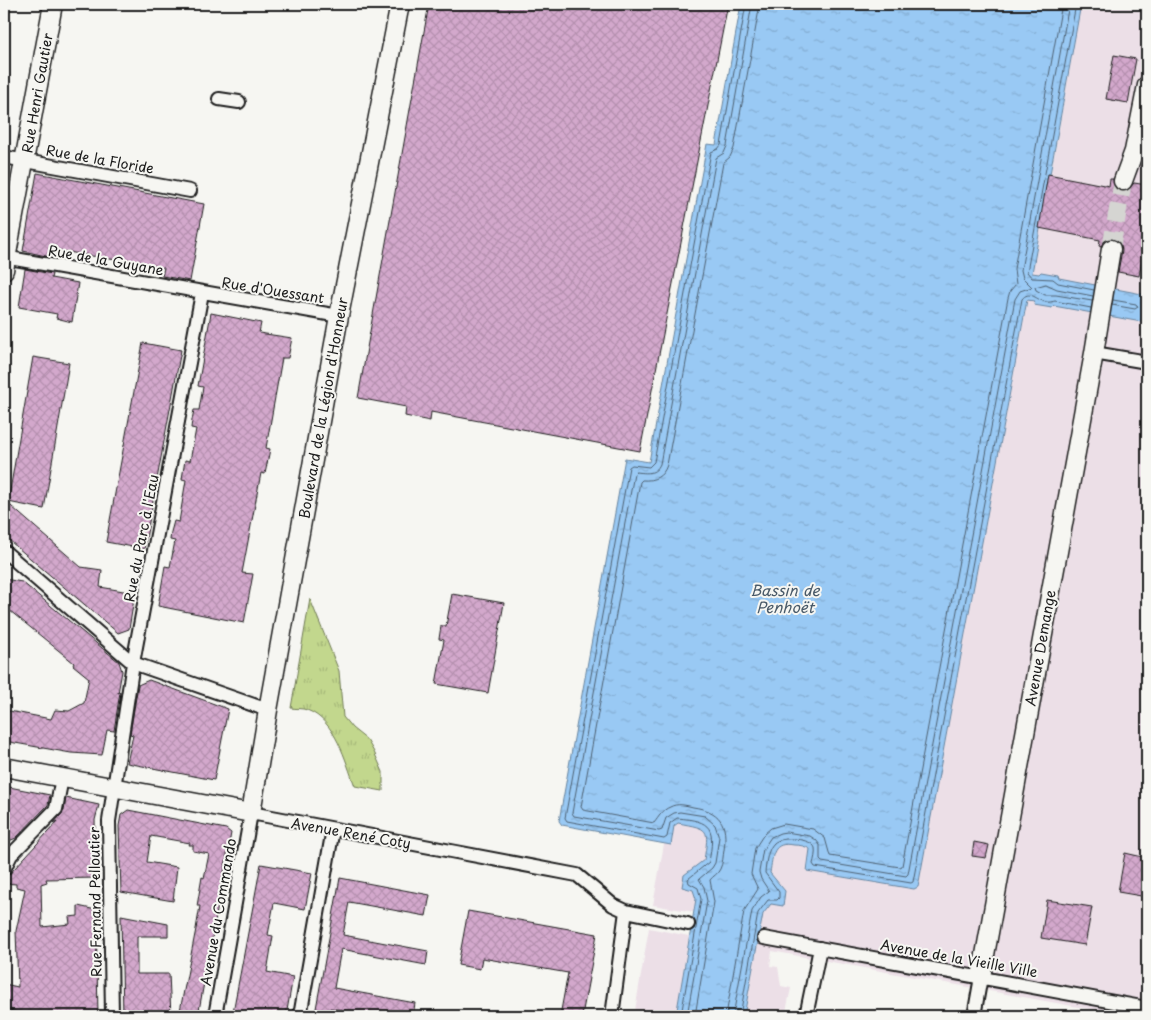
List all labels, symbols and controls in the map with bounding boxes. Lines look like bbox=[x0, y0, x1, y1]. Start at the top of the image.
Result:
street label: Rue Henri Gautier bbox=[16, 31, 58, 155]
street label: Rue de la Floride bbox=[44, 139, 156, 179]
street label: Rue de la Guyane bbox=[47, 239, 166, 281]
street label: Rue d'Ouessant bbox=[220, 272, 326, 308]
street label: Boulevard de la Légion d'Honneur bbox=[293, 295, 353, 520]
street label: Rue du Parc à l'Eau bbox=[118, 472, 164, 604]
water label: Bassin de Penhoët bbox=[750, 578, 821, 618]
street label: Avenue Demange bbox=[1019, 588, 1061, 708]
street label: Avenue René Coty bbox=[290, 812, 412, 854]
street label: Rue Fernand Pelloutier bbox=[83, 826, 107, 977]
street label: Avenue du Commando bbox=[195, 836, 241, 987]
street label: Avenue de la Vieille Ville bbox=[879, 934, 1040, 982]

